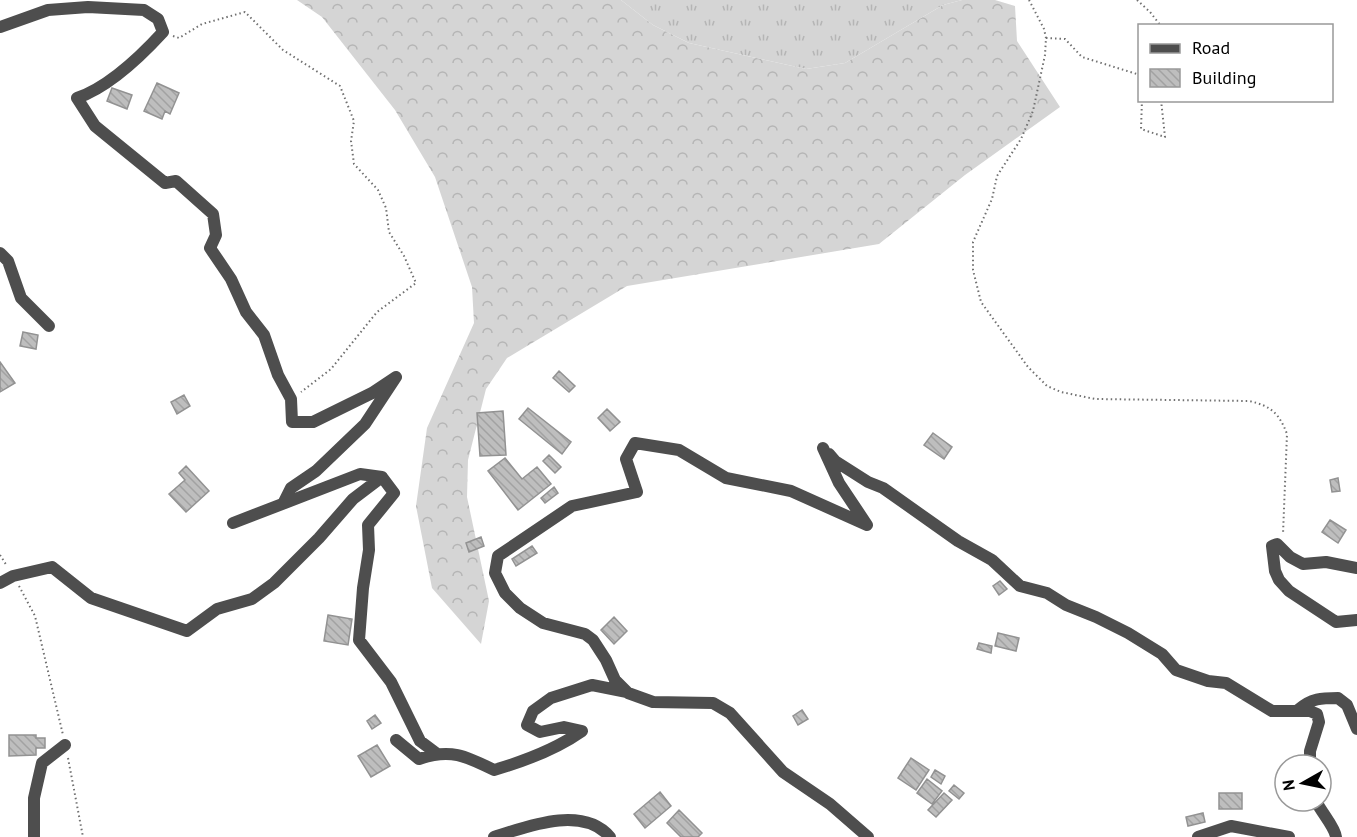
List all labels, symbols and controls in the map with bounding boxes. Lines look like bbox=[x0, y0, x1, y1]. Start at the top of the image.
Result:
legend bbox=[1138, 24, 1333, 102]
text: Road bbox=[1192, 36, 1230, 59]
text: Building bbox=[1192, 66, 1256, 89]
north arrow bbox=[1273, 753, 1333, 813]
text: N bbox=[1277, 779, 1299, 792]

